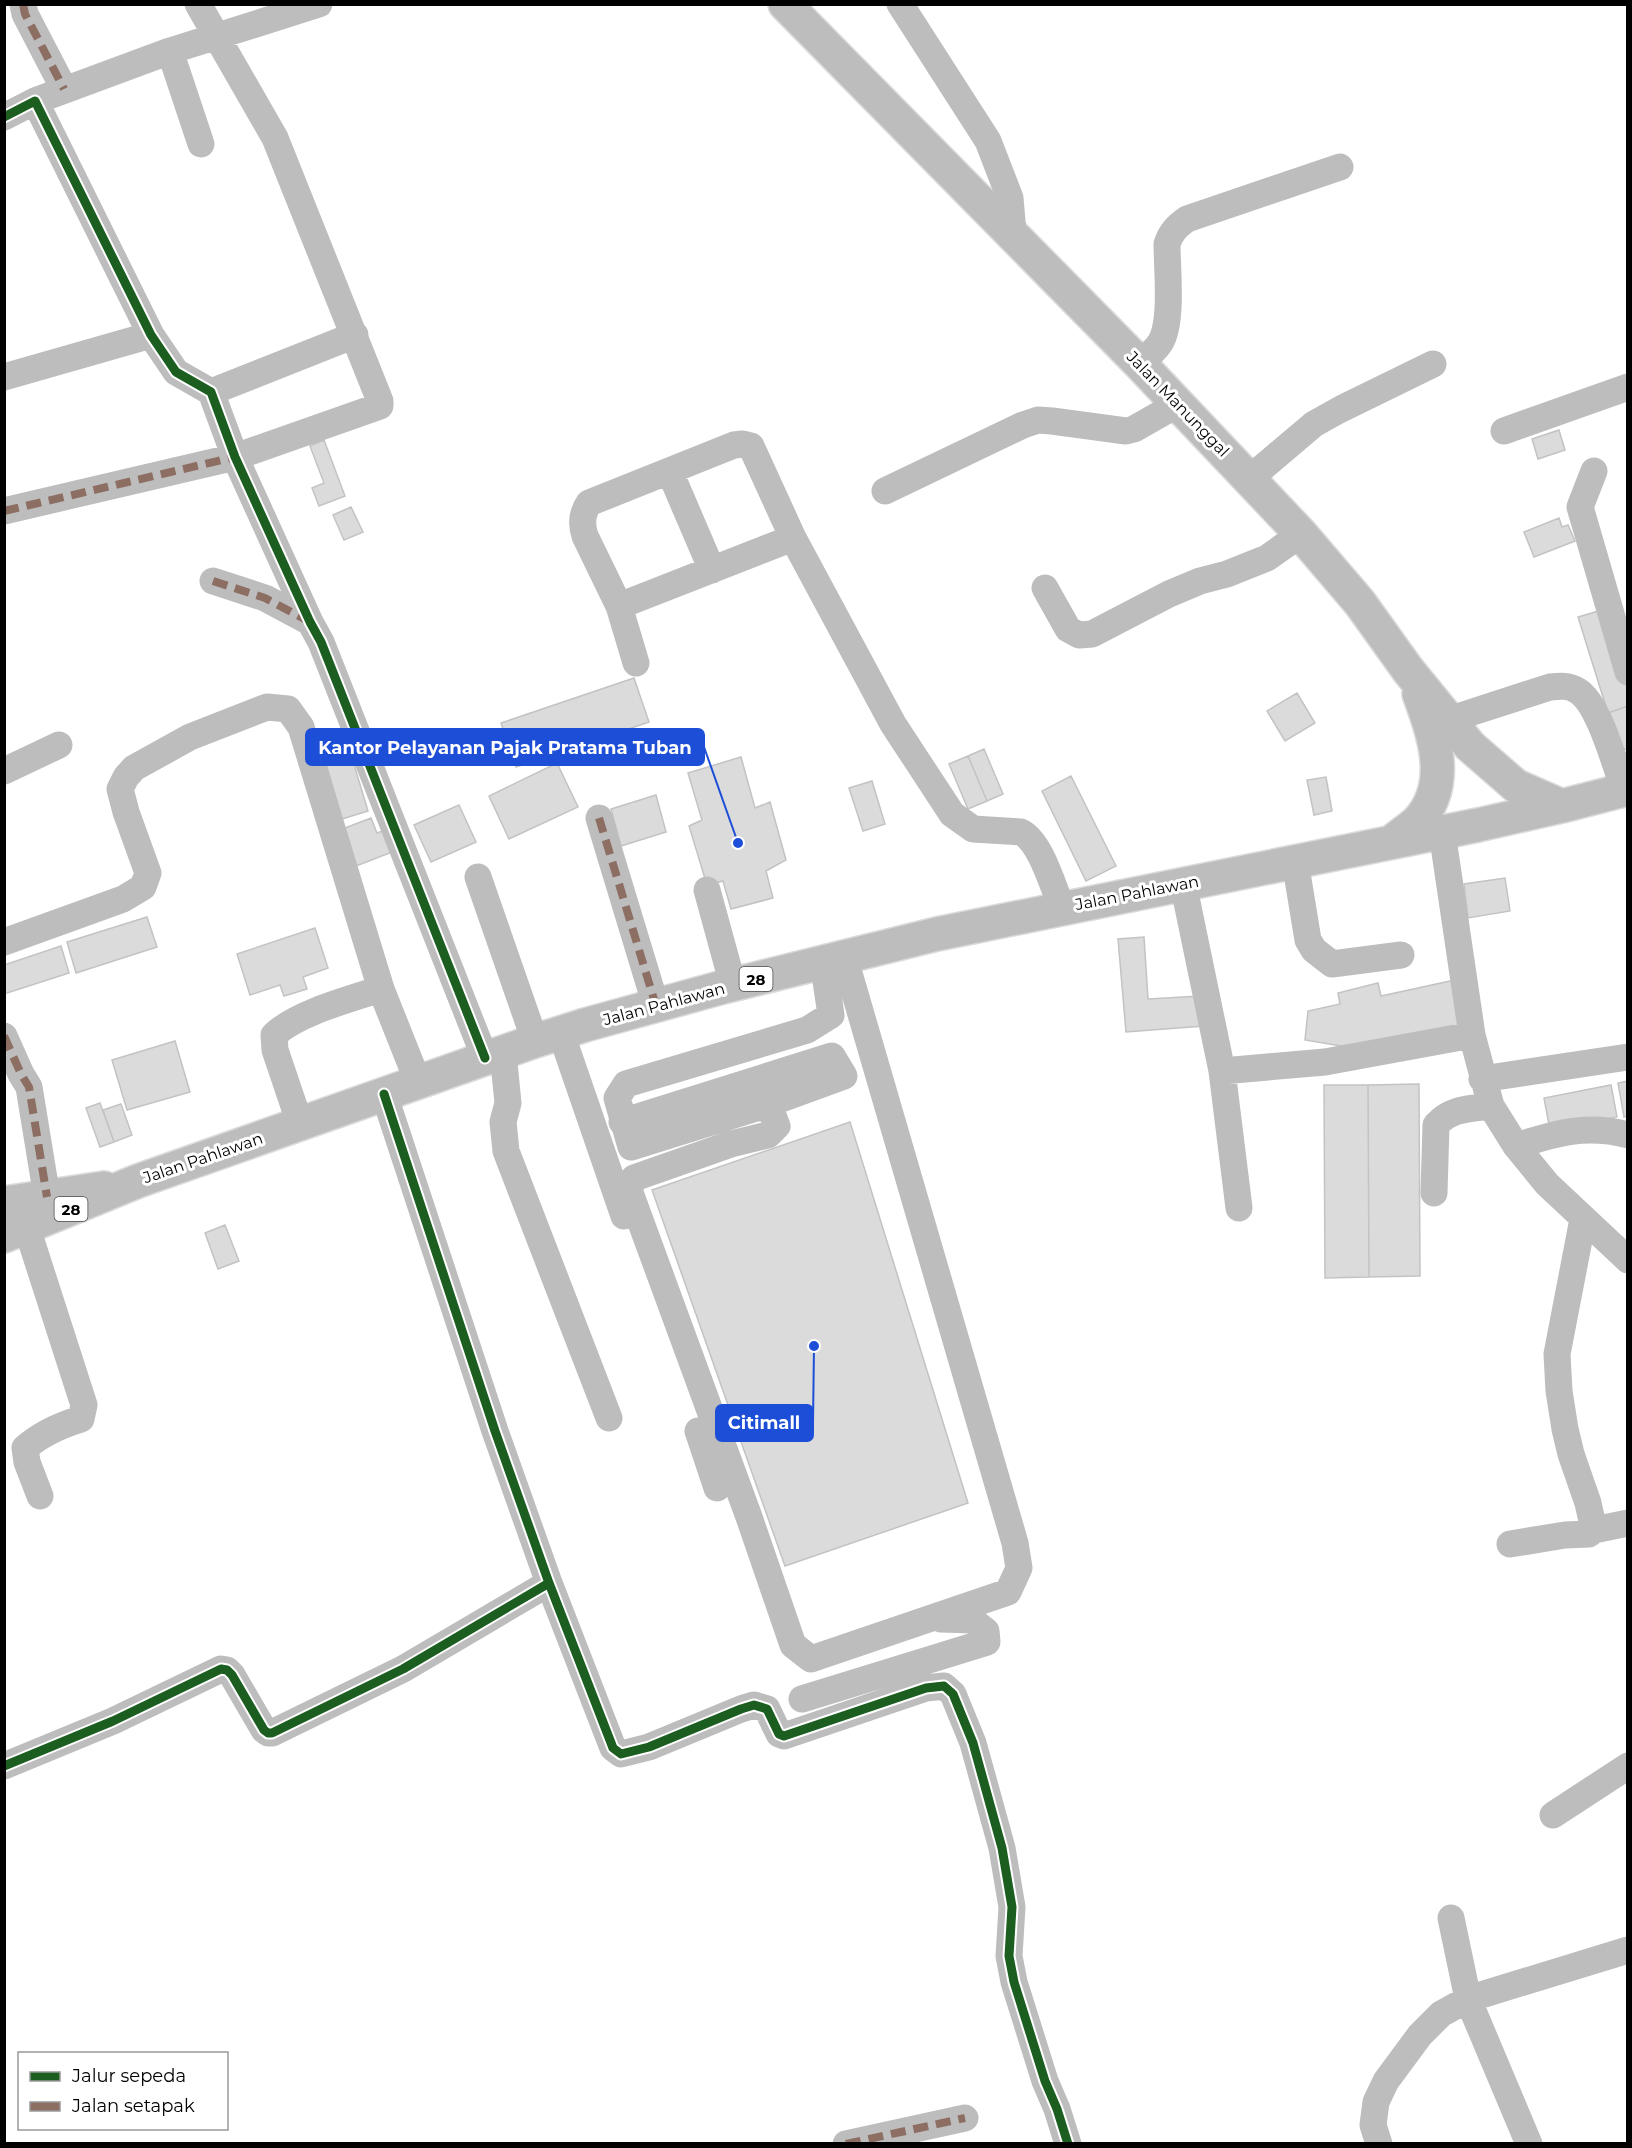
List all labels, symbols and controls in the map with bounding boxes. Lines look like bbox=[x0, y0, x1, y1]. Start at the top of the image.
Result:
street label: Jalan Manunggal bbox=[1122, 347, 1233, 461]
callout: Kantor Pelayanan Pajak Pratama Tuban bbox=[306, 729, 704, 765]
text: Kantor Pelayanan Pajak Pratama Tuban bbox=[318, 737, 692, 759]
street label: Jalan Pahlawan bbox=[1073, 872, 1200, 914]
road number: 28 bbox=[740, 967, 772, 991]
street label: Jalan Pahlawan bbox=[600, 979, 727, 1030]
street label: Jalan Pahlawan bbox=[140, 1129, 265, 1188]
road number: 28 bbox=[54, 1197, 88, 1221]
callout: Citimall bbox=[716, 1405, 813, 1441]
text: Citimall bbox=[728, 1412, 800, 1434]
legend bbox=[18, 2052, 228, 2130]
text: Jalur sepeda bbox=[71, 2065, 186, 2087]
text: Jalan setapak bbox=[71, 2095, 195, 2117]

